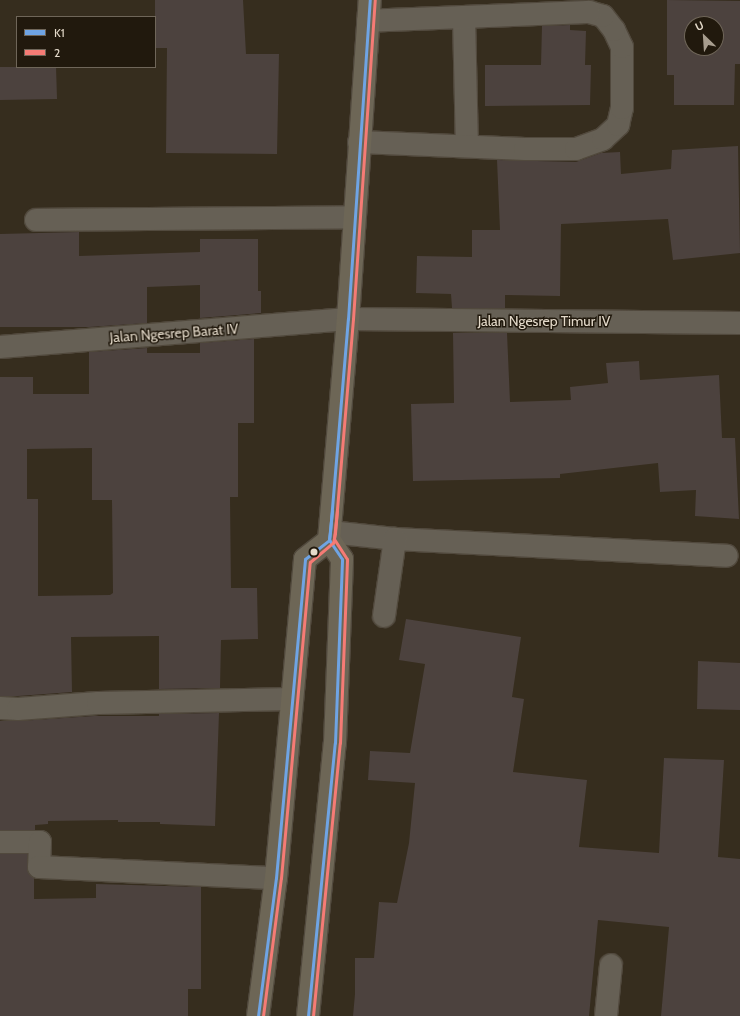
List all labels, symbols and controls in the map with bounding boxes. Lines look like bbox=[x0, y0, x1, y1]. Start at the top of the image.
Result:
legend bbox=[16, 16, 156, 68]
north arrow bbox=[684, 16, 724, 56]
text: U bbox=[693, 18, 706, 34]
text: K1 bbox=[54, 25, 65, 40]
text: 2 bbox=[54, 45, 60, 60]
street label: Jalan Ngesrep Timur IV bbox=[478, 313, 610, 329]
street label: Jalan Ngesrep Barat IV bbox=[109, 320, 239, 346]
unlabelled marker bbox=[309, 547, 319, 557]

